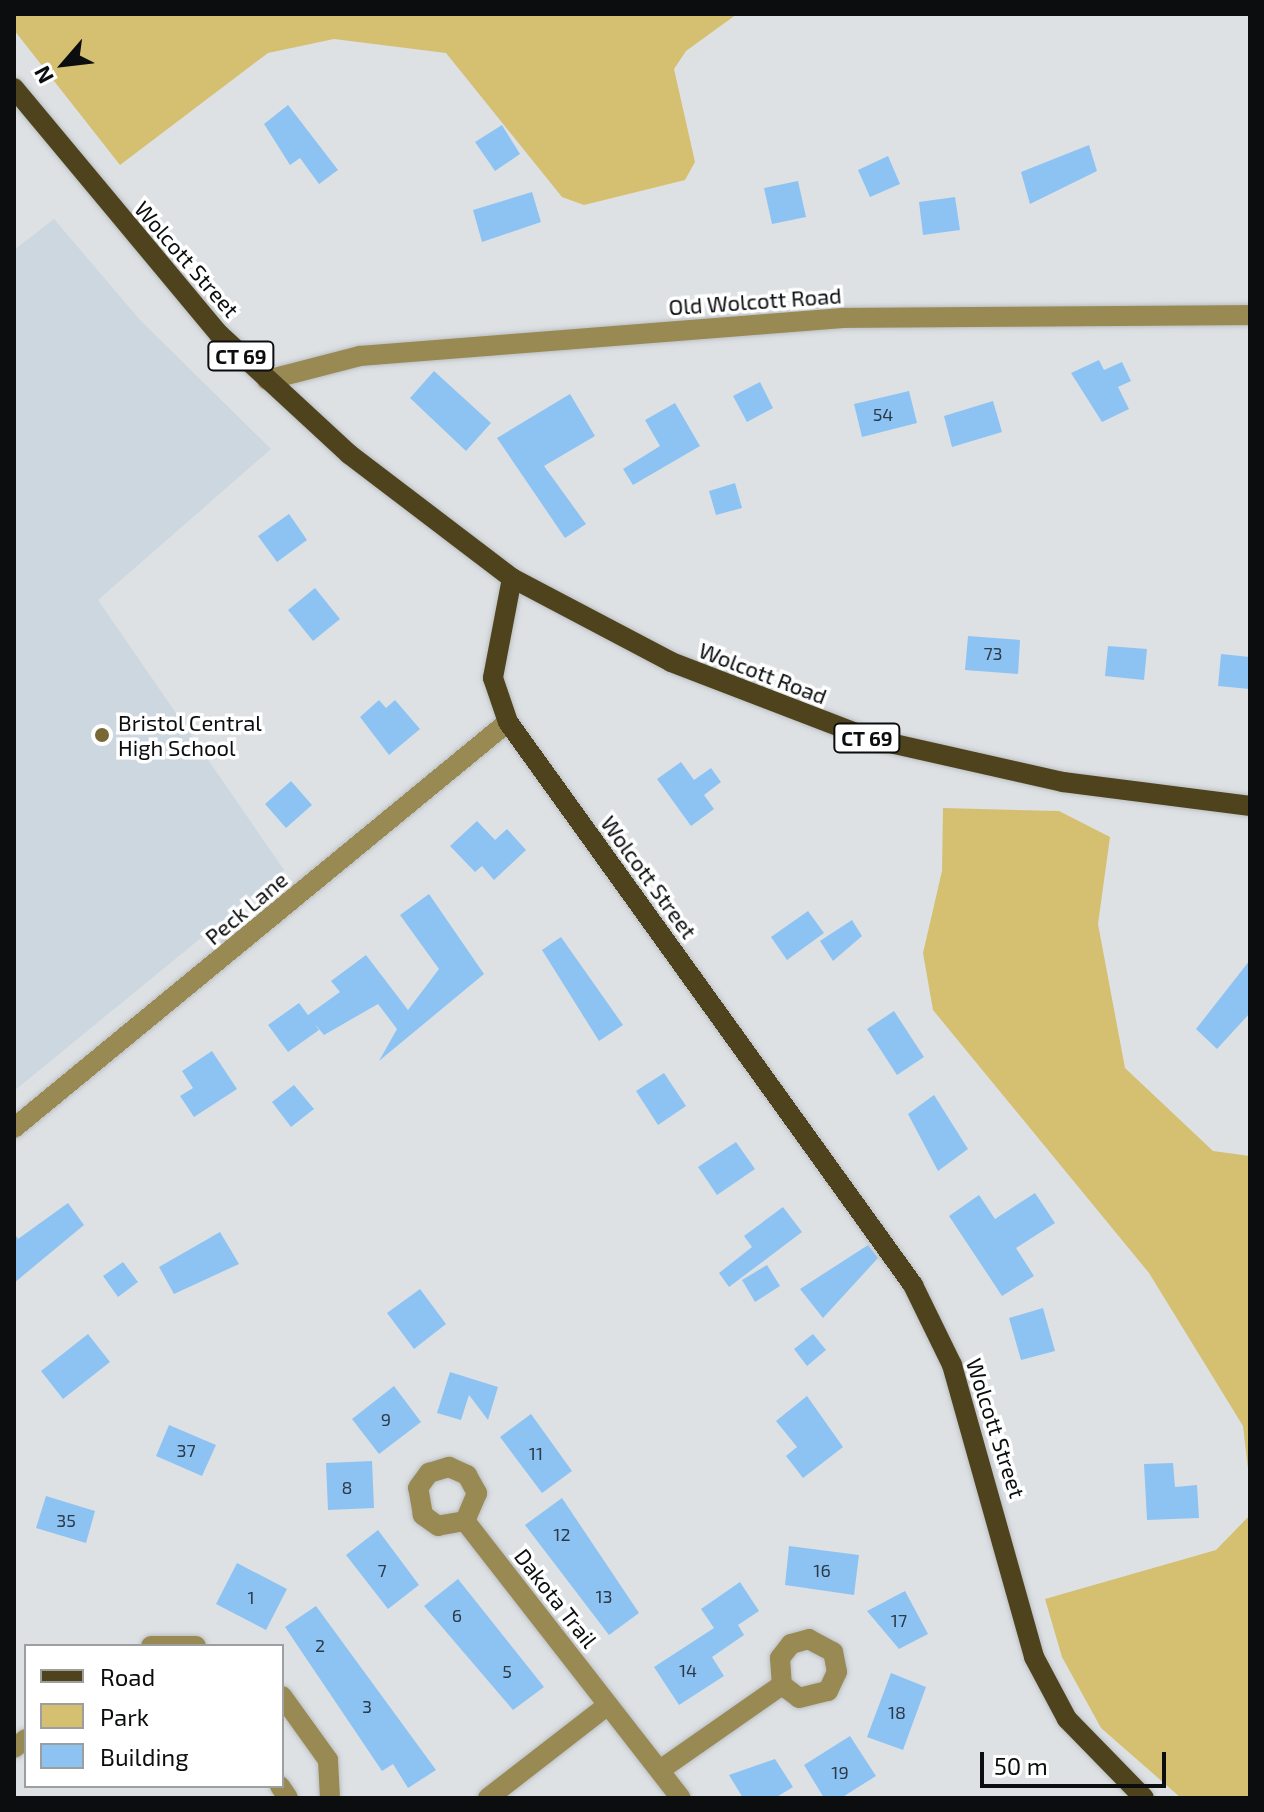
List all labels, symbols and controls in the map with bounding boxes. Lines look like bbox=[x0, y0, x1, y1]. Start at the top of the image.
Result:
north arrow bbox=[24, 24, 104, 104]
text: N bbox=[28, 62, 58, 88]
street label: Wolcott Street bbox=[129, 195, 245, 323]
street label: Old Wolcott Road bbox=[667, 282, 843, 320]
road number: CT 69 bbox=[207, 340, 275, 372]
house number: 54 bbox=[873, 403, 893, 425]
street label: Wolcott Road bbox=[695, 637, 831, 709]
house number: 73 bbox=[983, 642, 1003, 664]
place label: Bristol Central High School bbox=[118, 709, 262, 760]
road number: CT 69 bbox=[833, 722, 901, 754]
marker: Bristol Central High School bbox=[93, 726, 111, 744]
street label: Wolcott Street bbox=[596, 810, 702, 944]
street label: Peck Lane bbox=[199, 866, 293, 950]
street label: Wolcott Street bbox=[961, 1355, 1031, 1501]
house number: 9 bbox=[381, 1408, 391, 1430]
house number: 37 bbox=[176, 1439, 196, 1461]
house number: 11 bbox=[529, 1442, 543, 1464]
house number: 8 bbox=[342, 1476, 352, 1498]
house number: 35 bbox=[56, 1509, 76, 1531]
house number: 12 bbox=[553, 1523, 571, 1545]
street label: Dakota Trail bbox=[509, 1543, 603, 1653]
house number: 7 bbox=[377, 1559, 387, 1581]
house number: 16 bbox=[813, 1559, 831, 1581]
house number: 13 bbox=[595, 1585, 613, 1607]
house number: 1 bbox=[247, 1586, 255, 1608]
house number: 6 bbox=[452, 1604, 462, 1626]
house number: 17 bbox=[891, 1609, 907, 1631]
house number: 2 bbox=[315, 1634, 325, 1656]
legend bbox=[24, 1644, 284, 1788]
house number: 14 bbox=[679, 1659, 697, 1681]
house number: 5 bbox=[502, 1660, 512, 1682]
text: Road bbox=[100, 1662, 155, 1691]
house number: 3 bbox=[362, 1695, 372, 1717]
house number: 18 bbox=[888, 1701, 906, 1723]
text: Park bbox=[100, 1702, 149, 1731]
scale bar bbox=[984, 1736, 1170, 1786]
text: Building bbox=[100, 1742, 189, 1771]
text: 50 m bbox=[994, 1751, 1048, 1780]
house number: 19 bbox=[831, 1761, 849, 1783]

